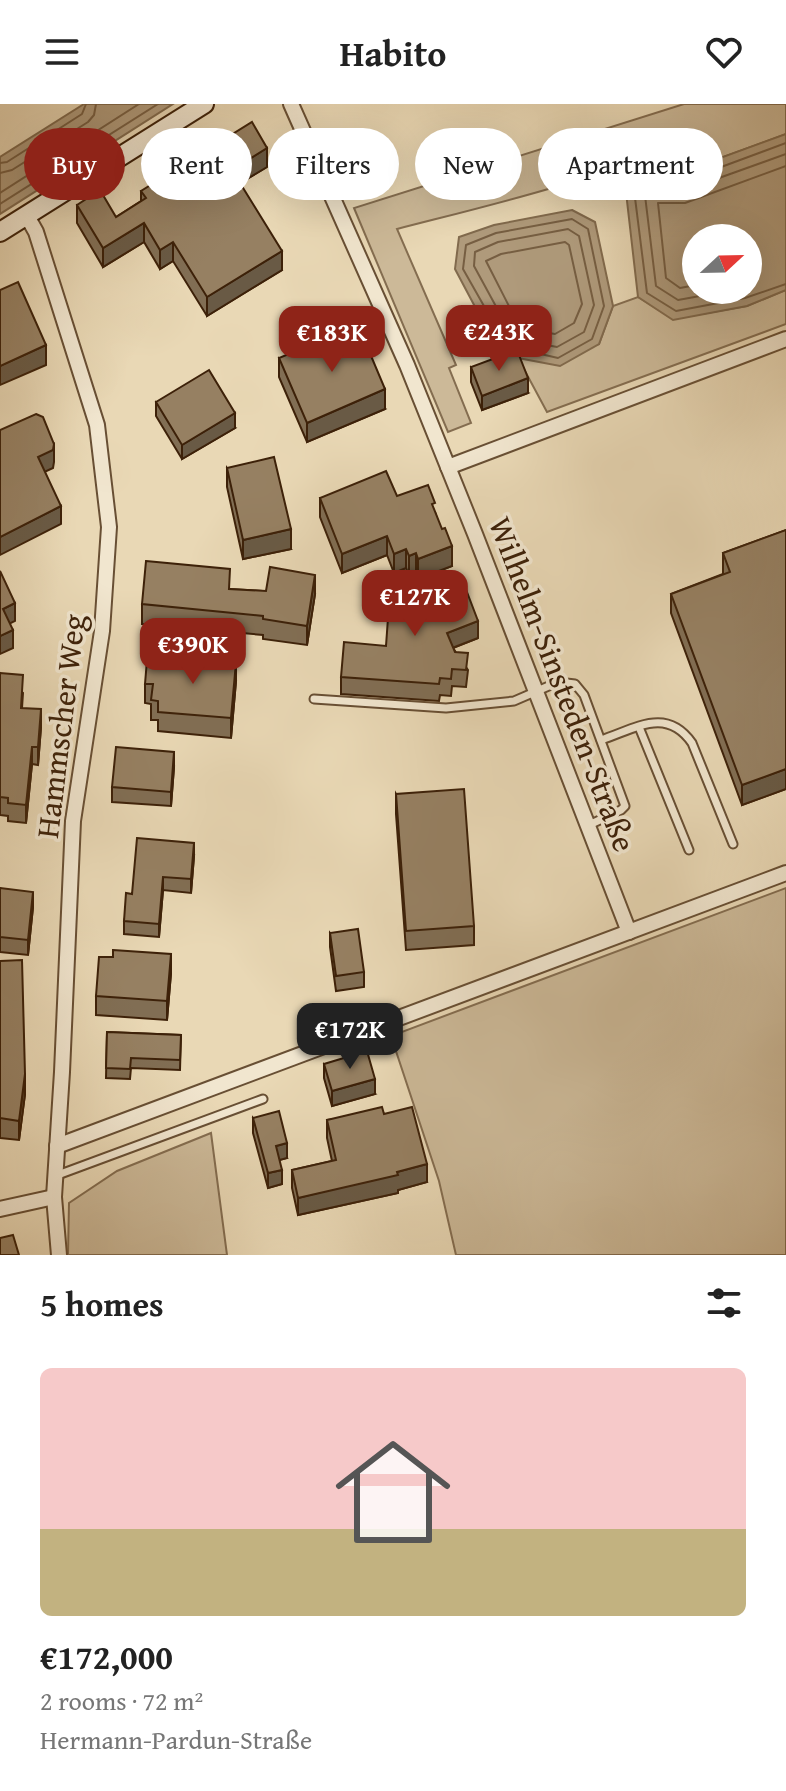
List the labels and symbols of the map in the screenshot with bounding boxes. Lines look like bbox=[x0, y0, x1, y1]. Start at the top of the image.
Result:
north arrow bbox=[682, 224, 762, 304]
pin: €243K bbox=[443, 305, 555, 373]
pin: €183K bbox=[276, 306, 388, 374]
street label: Wilhelm-Sinsteden-Straße bbox=[477, 510, 649, 858]
pin: €127K bbox=[359, 570, 471, 638]
street label: Hammscher Weg bbox=[23, 611, 97, 841]
pin: €390K bbox=[137, 618, 249, 686]
pin: €172K bbox=[294, 1003, 406, 1071]

